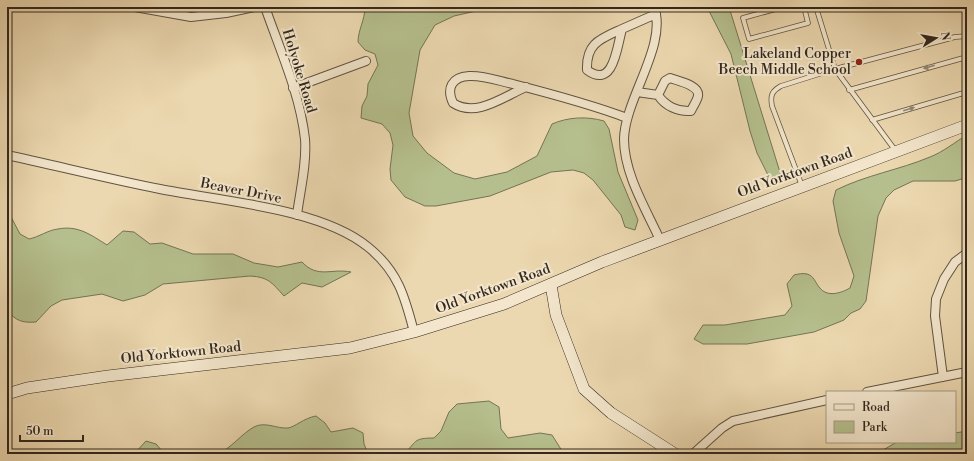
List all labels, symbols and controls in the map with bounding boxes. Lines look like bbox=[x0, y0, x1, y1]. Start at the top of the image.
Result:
north arrow bbox=[916, 18, 956, 58]
street label: Holyoke Road bbox=[278, 27, 320, 115]
text: N bbox=[937, 31, 953, 42]
place label: Lakeland Copper Beech Middle School bbox=[718, 45, 851, 79]
marker: Lakeland Copper Beech Middle School bbox=[854, 57, 864, 67]
one-way arrow bbox=[923, 64, 935, 70]
one-way arrow bbox=[904, 106, 916, 112]
street label: Old Yorktown Road bbox=[735, 144, 855, 202]
street label: Beaver Drive bbox=[198, 174, 283, 208]
street label: Old Yorktown Road bbox=[433, 260, 553, 318]
street label: Old Yorktown Road bbox=[120, 338, 242, 368]
legend bbox=[826, 391, 956, 443]
text: Road bbox=[862, 400, 890, 415]
scale bar bbox=[20, 417, 83, 443]
text: Park bbox=[862, 420, 888, 435]
text: 50 m bbox=[26, 424, 54, 439]

